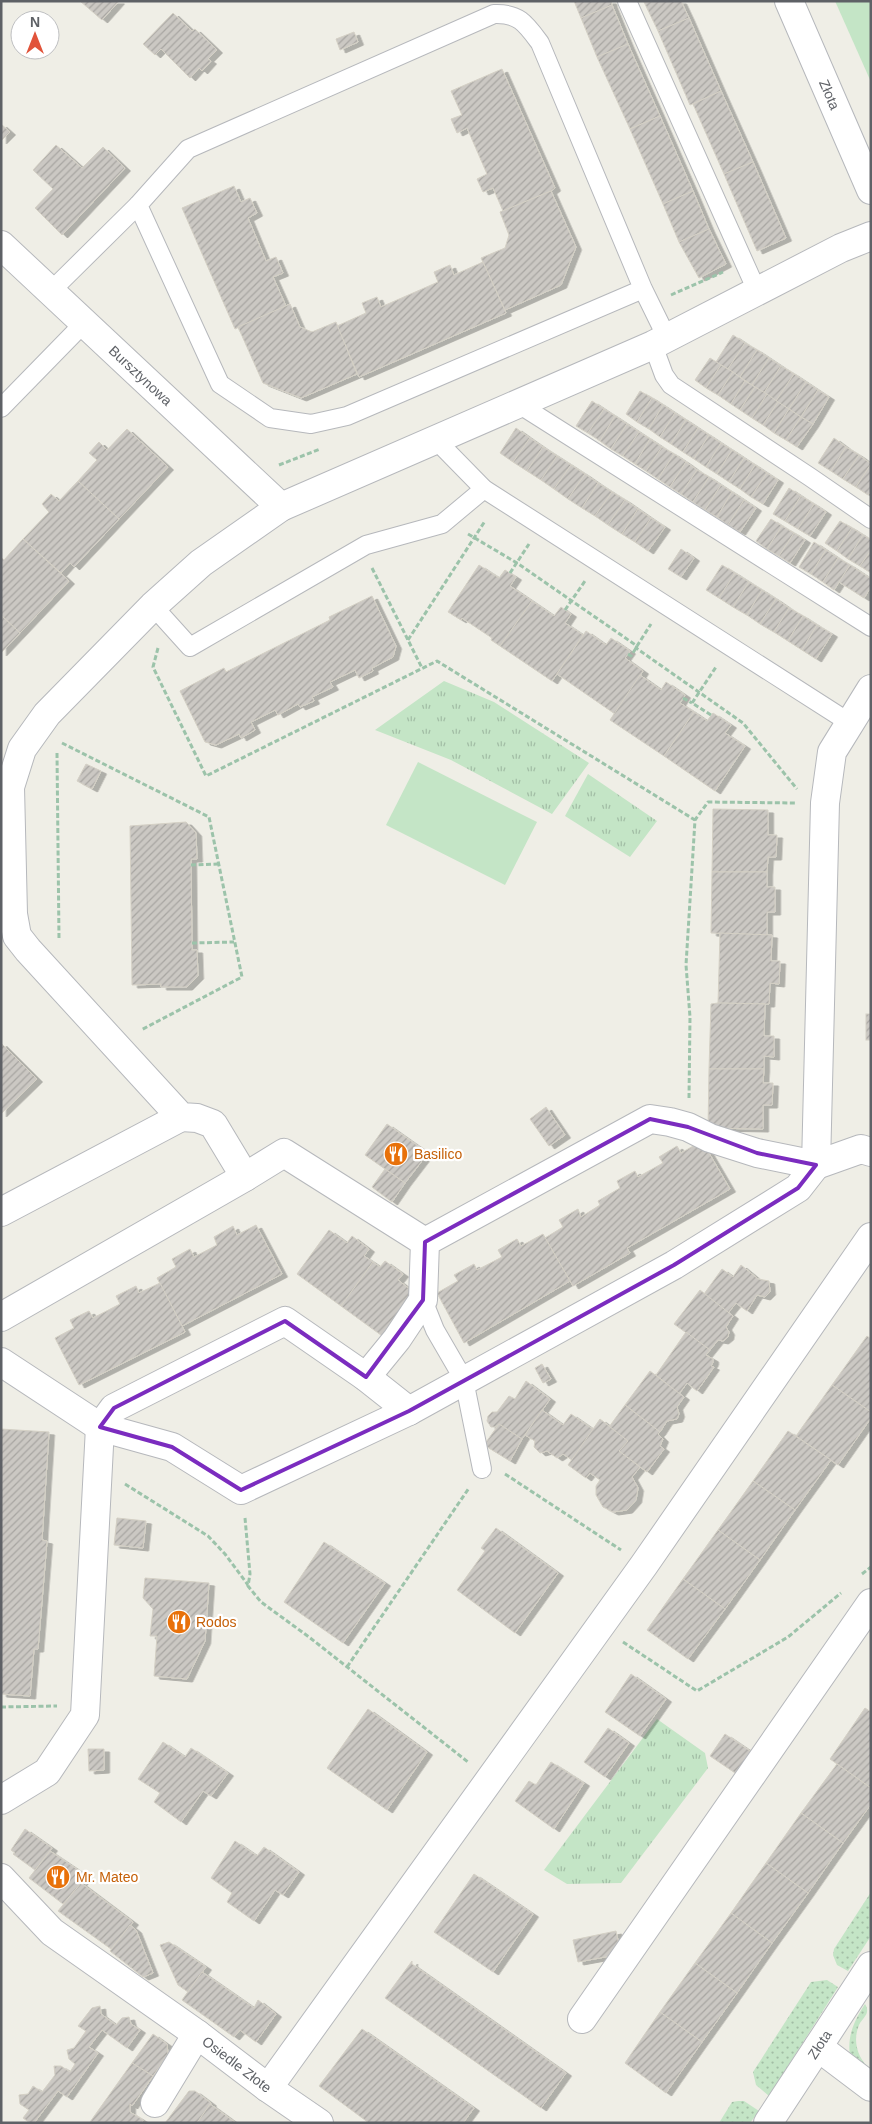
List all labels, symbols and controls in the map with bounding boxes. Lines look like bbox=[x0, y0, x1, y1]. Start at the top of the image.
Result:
north arrow bbox=[10, 10, 60, 60]
text: N bbox=[30, 14, 40, 30]
street label: Złota bbox=[816, 77, 843, 112]
street label: Bursztynowa bbox=[106, 342, 175, 409]
restaurant icon: Basilico bbox=[383, 1141, 409, 1167]
place label: Basilico bbox=[414, 1146, 462, 1162]
restaurant icon: Rodos bbox=[166, 1609, 192, 1635]
place label: Rodos bbox=[196, 1614, 236, 1630]
restaurant icon: Mr. Mateo bbox=[45, 1864, 71, 1890]
place label: Mr. Mateo bbox=[76, 1869, 138, 1885]
street label: Złota bbox=[804, 2027, 835, 2062]
street label: Osiedle Złote bbox=[199, 2033, 275, 2096]

